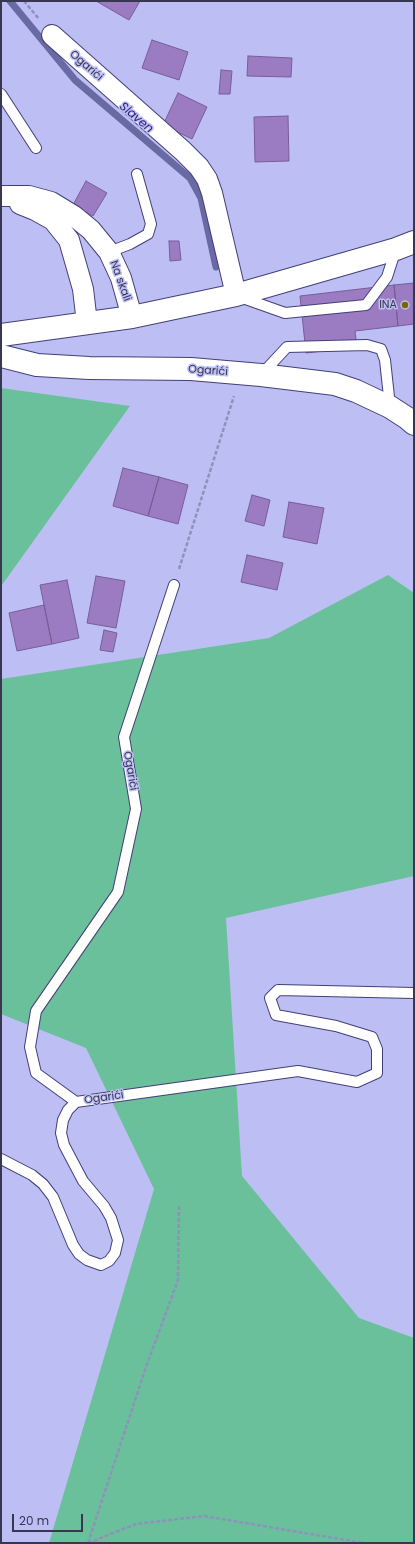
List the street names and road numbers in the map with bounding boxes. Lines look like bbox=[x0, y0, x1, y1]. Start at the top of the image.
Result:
street label: Ogarići bbox=[67, 48, 105, 84]
street label: Na skali bbox=[107, 259, 133, 303]
street label: Ogarići bbox=[188, 363, 228, 379]
street label: Ogarići bbox=[120, 750, 140, 792]
street label: Ogarići bbox=[83, 1089, 125, 1107]

